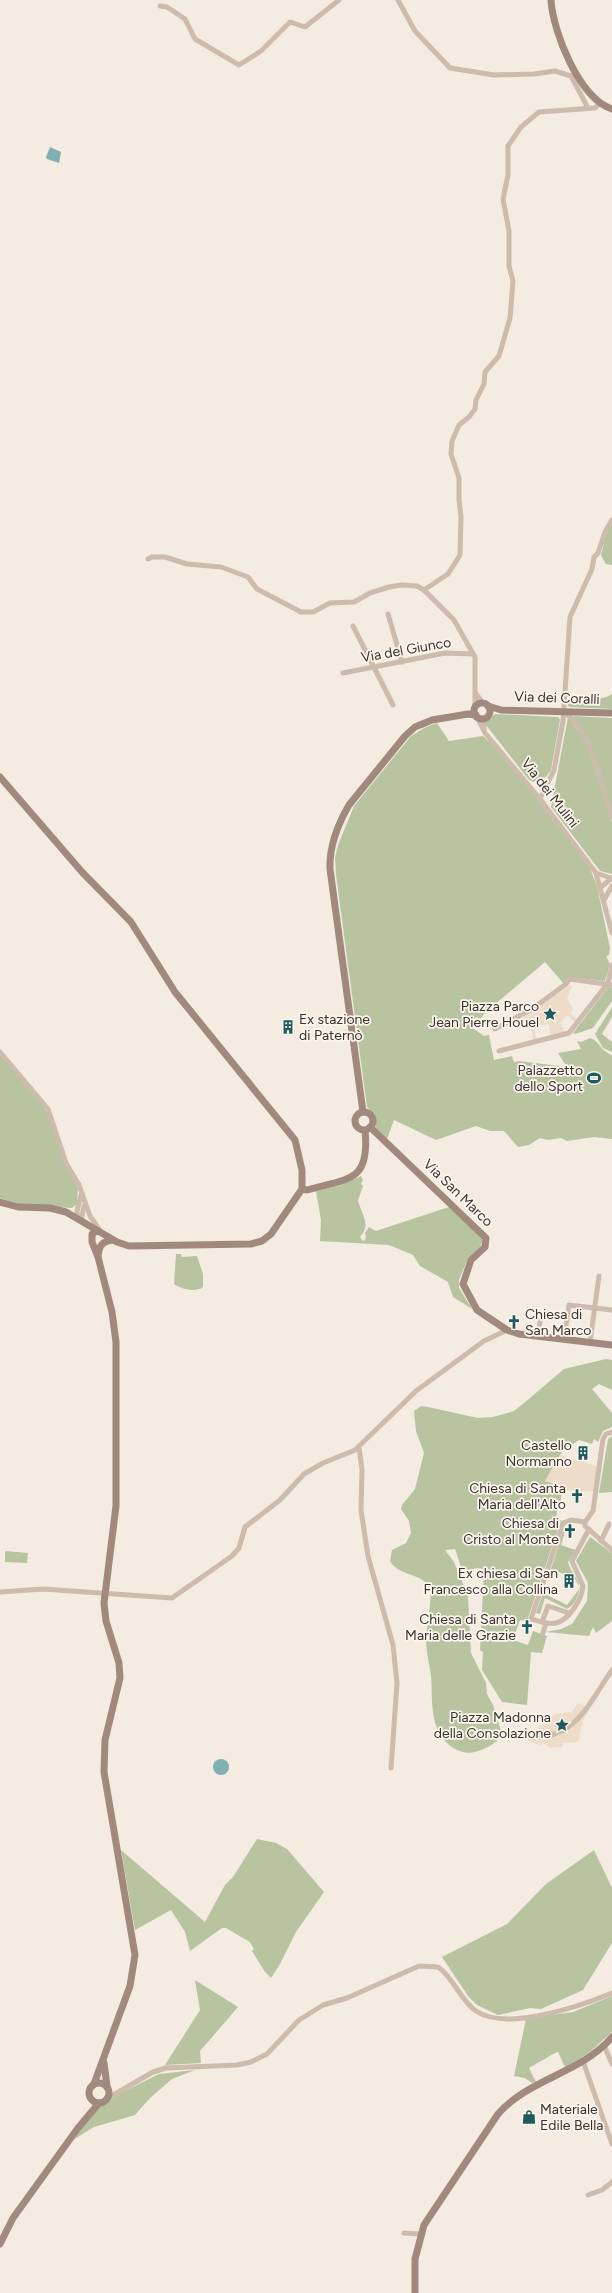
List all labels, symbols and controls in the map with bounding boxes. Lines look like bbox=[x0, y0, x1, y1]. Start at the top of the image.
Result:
street label: Via del Giunco bbox=[360, 634, 452, 666]
street label: Via dei Coralli bbox=[514, 688, 600, 708]
street label: Via dei Mulini bbox=[518, 755, 582, 831]
place label: Piazza Parco Jean Pierre Houel bbox=[429, 998, 539, 1031]
place icon: Piazza Parco Jean Pierre Houel bbox=[542, 1006, 558, 1022]
place label: Ex stazione di Paternò bbox=[299, 1011, 370, 1044]
building icon: Ex stazione di Paternò bbox=[280, 1019, 296, 1035]
place label: Palazzetto dello Sport bbox=[514, 1062, 583, 1095]
sports icon: Palazzetto dello Sport bbox=[586, 1070, 602, 1086]
street label: Via San Marco bbox=[420, 1156, 496, 1230]
place label: Chiesa di San Marco bbox=[525, 1306, 591, 1339]
church icon: Chiesa di San Marco bbox=[506, 1314, 522, 1330]
place label: Castello Normanno bbox=[506, 1437, 572, 1470]
building icon: Castello Normanno bbox=[575, 1445, 591, 1461]
place label: Chiesa di Santa Maria dell'Alto bbox=[469, 1480, 566, 1513]
church icon: Chiesa di Santa Maria dell'Alto bbox=[569, 1488, 585, 1504]
place label: Chiesa di Cristo al Monte bbox=[463, 1515, 559, 1548]
church icon: Chiesa di Cristo al Monte bbox=[562, 1523, 578, 1539]
place label: Ex chiesa di San Francesco alla Collina bbox=[423, 1565, 558, 1598]
building icon: Ex chiesa di San Francesco alla Collina bbox=[561, 1573, 577, 1589]
place label: Chiesa di Santa Maria delle Grazie bbox=[405, 1611, 516, 1644]
church icon: Chiesa di Santa Maria delle Grazie bbox=[519, 1619, 535, 1635]
place label: Piazza Madonna della Consolazione bbox=[434, 1709, 551, 1742]
place icon: Piazza Madonna della Consolazione bbox=[554, 1717, 570, 1733]
place label: Materiale Edile Bella bbox=[540, 2101, 603, 2134]
shop icon: Materiale Edile Bella bbox=[521, 2109, 537, 2125]

